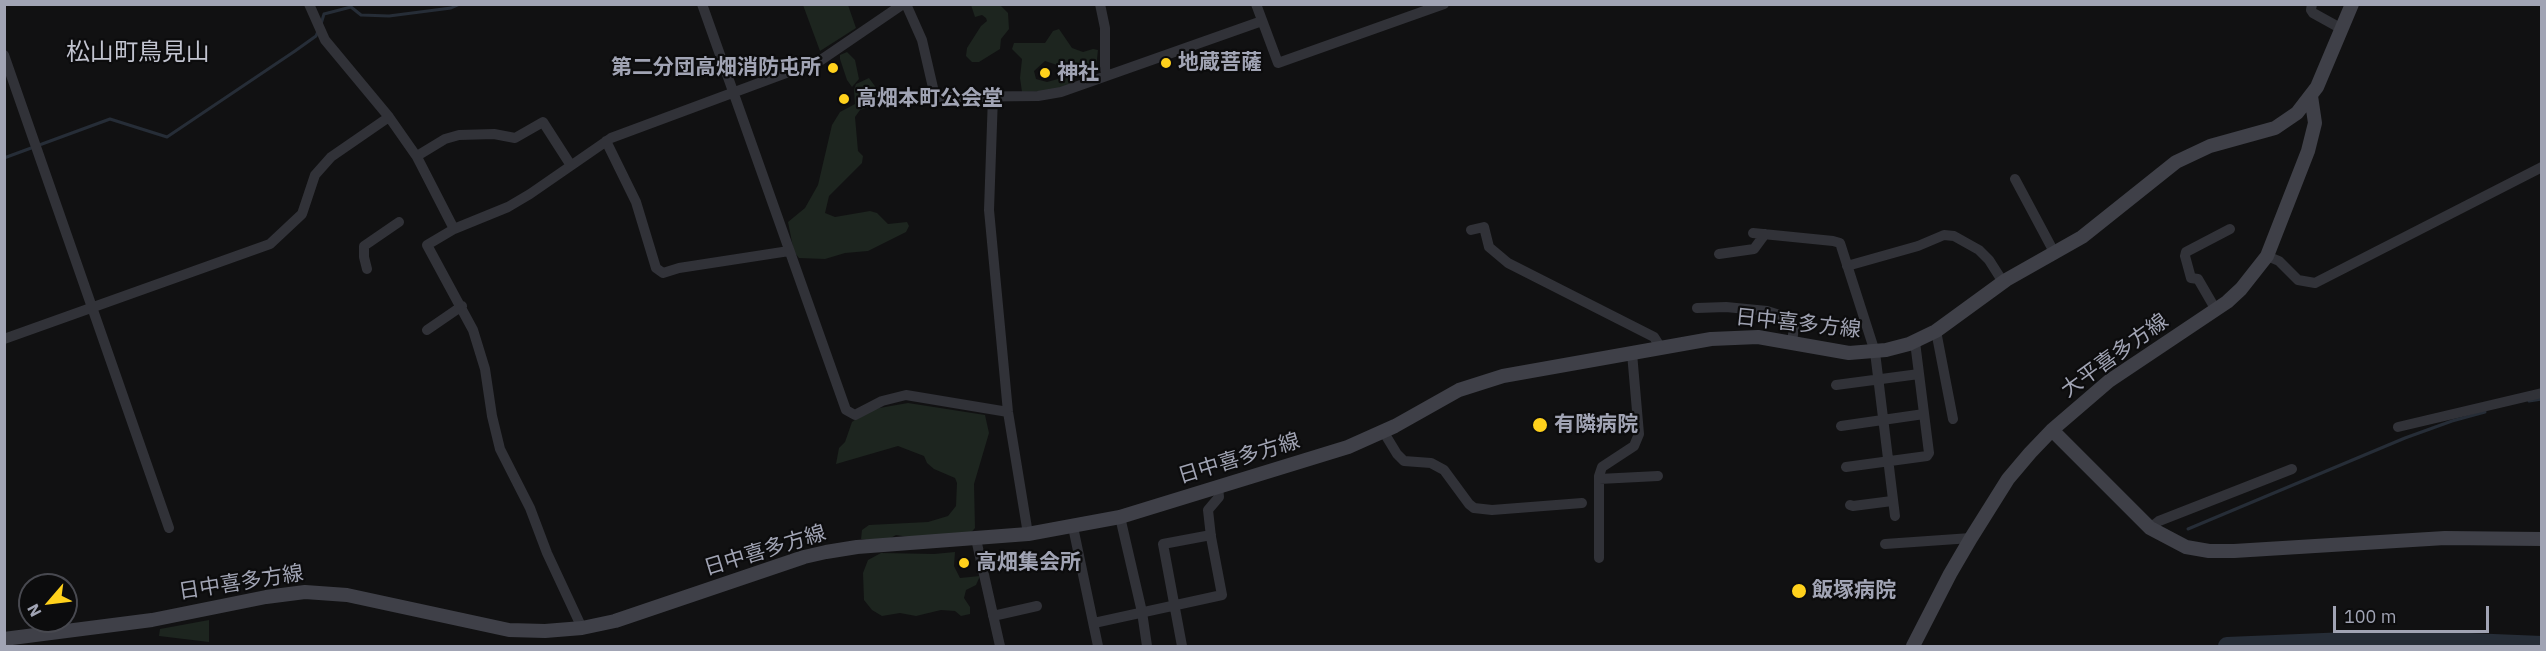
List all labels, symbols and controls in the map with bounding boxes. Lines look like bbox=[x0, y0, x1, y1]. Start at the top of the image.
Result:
district label: 松山町鳥見山 bbox=[66, 39, 210, 67]
place label: 地蔵菩薩 bbox=[1178, 50, 1262, 76]
place label: 第二分団高畑消防屯所 bbox=[611, 55, 821, 81]
marker: 地蔵菩薩 bbox=[1159, 56, 1173, 70]
place label: 神社 bbox=[1057, 60, 1099, 86]
marker: 第二分団高畑消防屯所 bbox=[826, 61, 840, 75]
marker: 神社 bbox=[1038, 66, 1052, 80]
place label: 高畑本町公会堂 bbox=[856, 86, 1003, 112]
marker: 高畑本町公会堂 bbox=[837, 92, 851, 106]
street label: 日中喜多方線 bbox=[1734, 305, 1862, 343]
street label: 大平喜多方線 bbox=[2057, 309, 2173, 403]
place label: 有隣病院 bbox=[1554, 412, 1638, 438]
marker: 有隣病院 bbox=[1531, 416, 1549, 434]
street label: 日中喜多方線 bbox=[1175, 429, 1303, 489]
street label: 日中喜多方線 bbox=[701, 521, 829, 581]
place label: 高畑集会所 bbox=[976, 550, 1081, 576]
marker: 高畑集会所 bbox=[957, 556, 971, 570]
street label: 日中喜多方線 bbox=[177, 561, 305, 605]
north arrow bbox=[18, 573, 78, 633]
place label: 飯塚病院 bbox=[1812, 578, 1896, 604]
marker: 飯塚病院 bbox=[1790, 582, 1808, 600]
scale bar bbox=[2336, 594, 2492, 632]
text: N bbox=[22, 601, 45, 620]
text: 100 m bbox=[2344, 605, 2396, 628]

